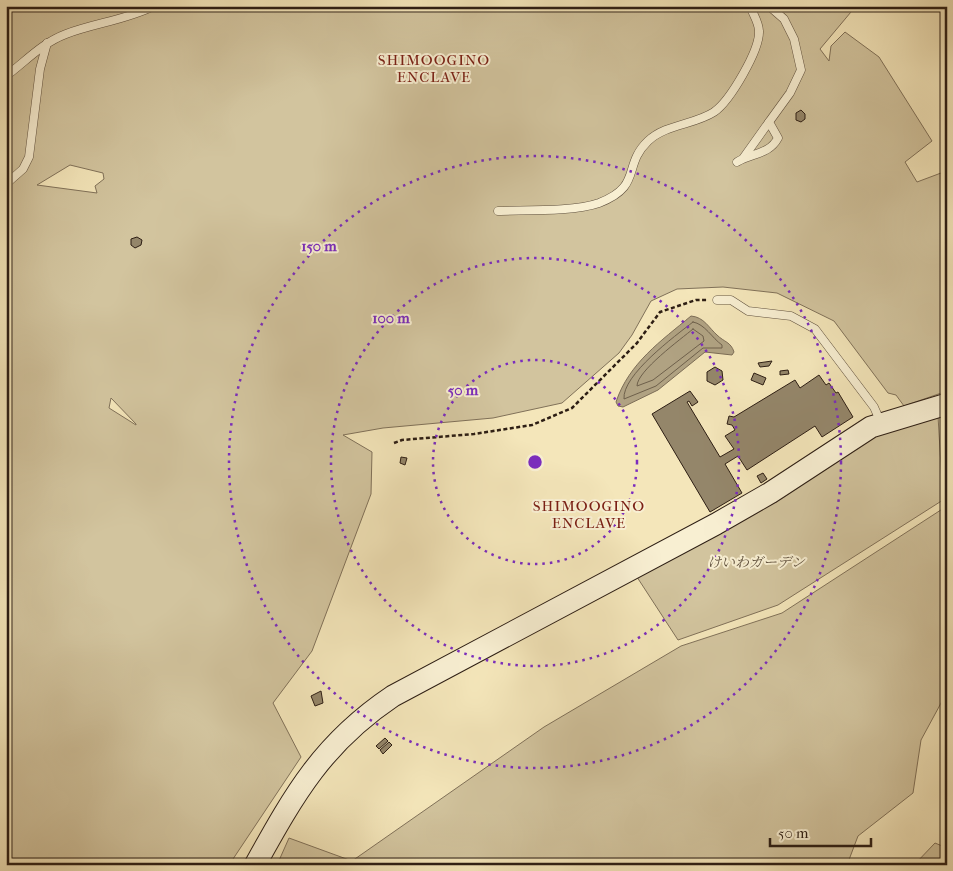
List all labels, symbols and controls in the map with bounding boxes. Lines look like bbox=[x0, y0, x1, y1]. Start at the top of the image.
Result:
district label: SHIMOOGINO ENCLAVE bbox=[378, 51, 490, 86]
text: 150 m bbox=[301, 237, 337, 255]
text: 100 m bbox=[372, 309, 410, 327]
text: 50 m bbox=[448, 381, 479, 399]
centre of rings bbox=[526, 453, 544, 471]
district label: SHIMOOGINO ENCLAVE bbox=[533, 497, 645, 532]
park label: けいわガーデン bbox=[707, 554, 806, 571]
scale bar bbox=[770, 816, 872, 848]
text: 50 m bbox=[778, 824, 809, 842]

